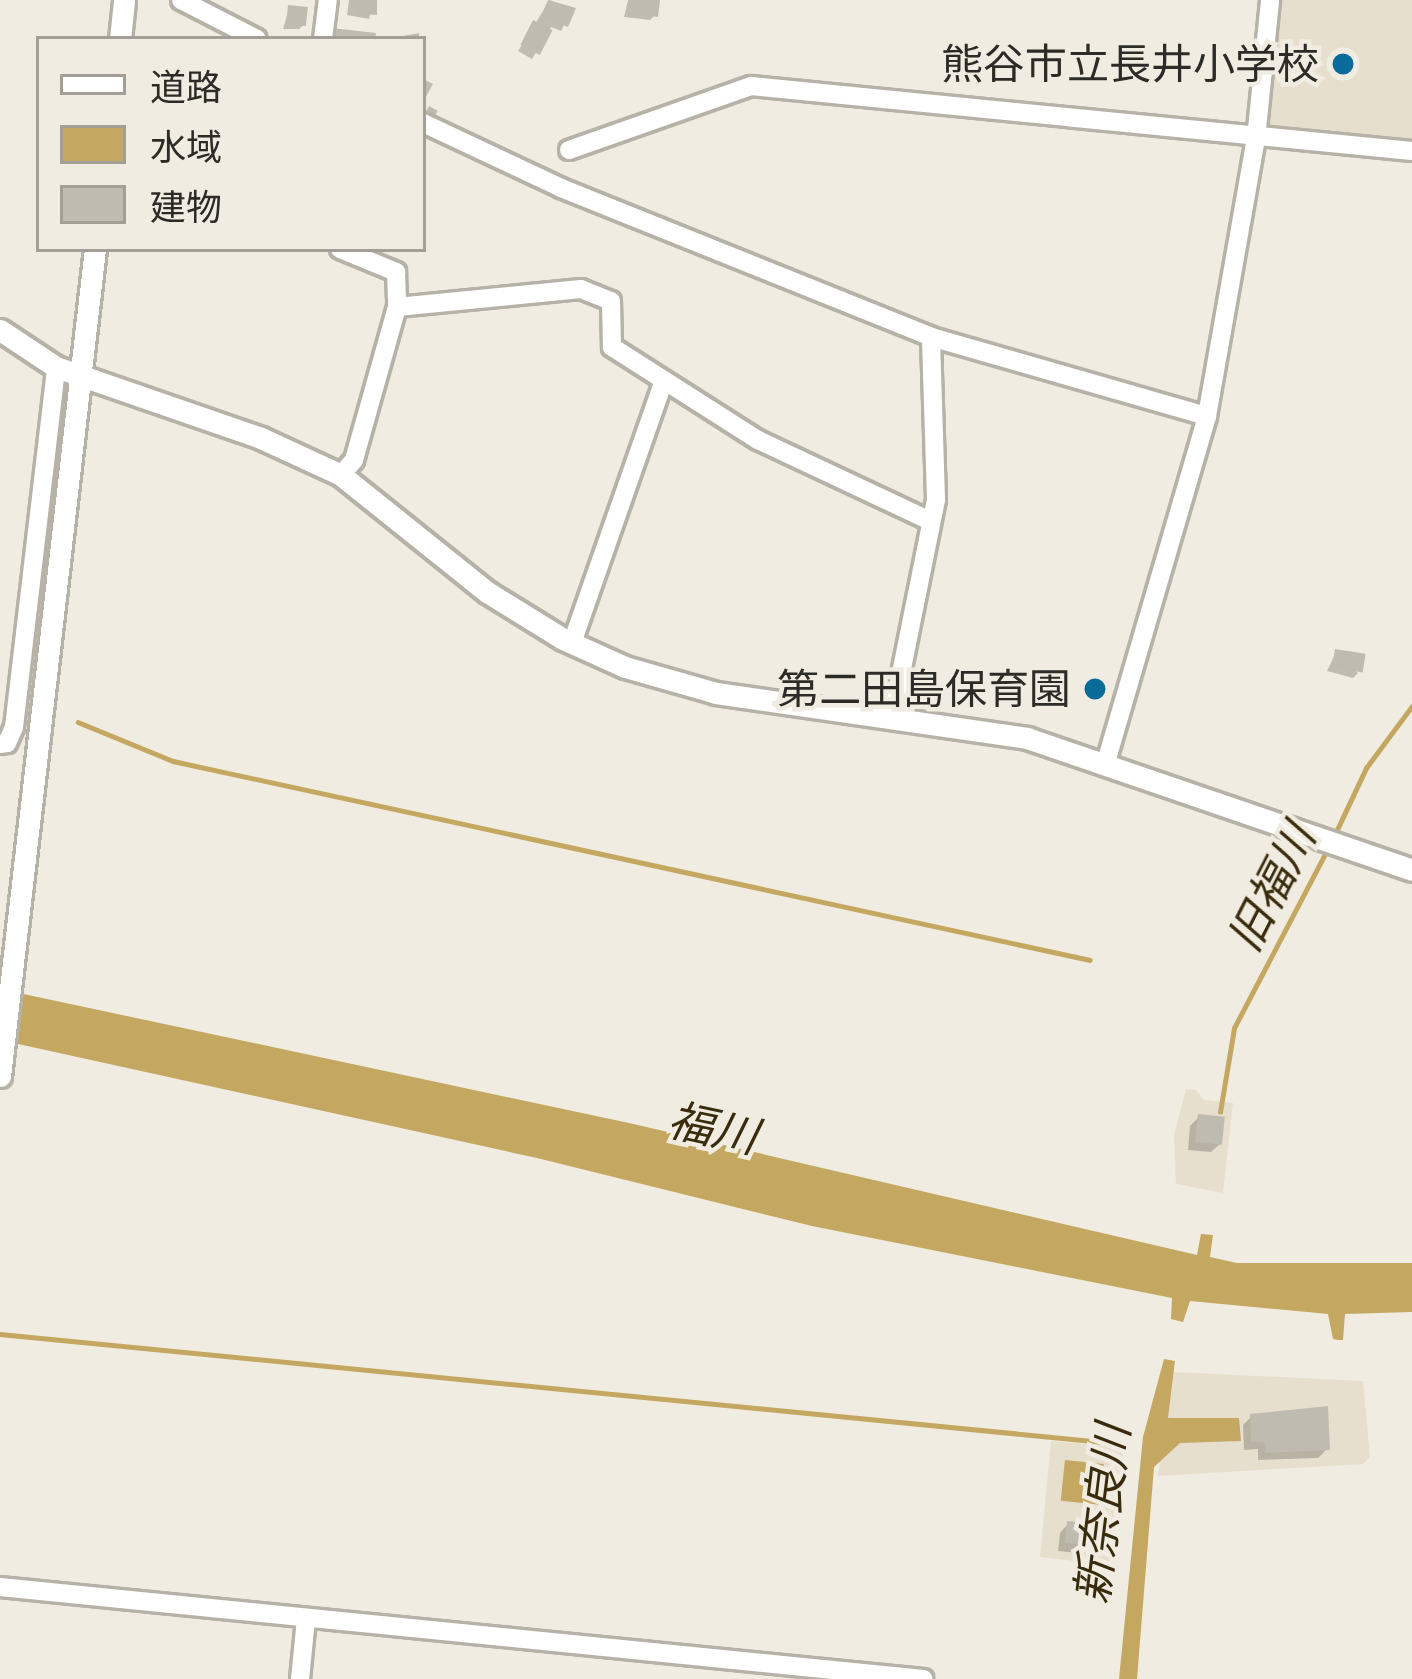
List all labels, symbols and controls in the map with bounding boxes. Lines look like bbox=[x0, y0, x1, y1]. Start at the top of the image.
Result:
legend bbox=[36, 36, 426, 252]
place label: 熊谷市立長井小学校 bbox=[941, 39, 1319, 89]
marker: 熊谷市立長井小学校 bbox=[1330, 51, 1356, 77]
text: 道路 bbox=[150, 65, 222, 109]
text: 水域 bbox=[150, 125, 222, 169]
text: 建物 bbox=[150, 185, 222, 229]
place label: 第二田島保育園 bbox=[777, 664, 1071, 714]
marker: 第二田島保育園 bbox=[1082, 676, 1108, 702]
water label: 旧福川 bbox=[1217, 816, 1327, 960]
water label: 福川 bbox=[663, 1093, 763, 1165]
water label: 新奈良川 bbox=[1065, 1421, 1141, 1607]

